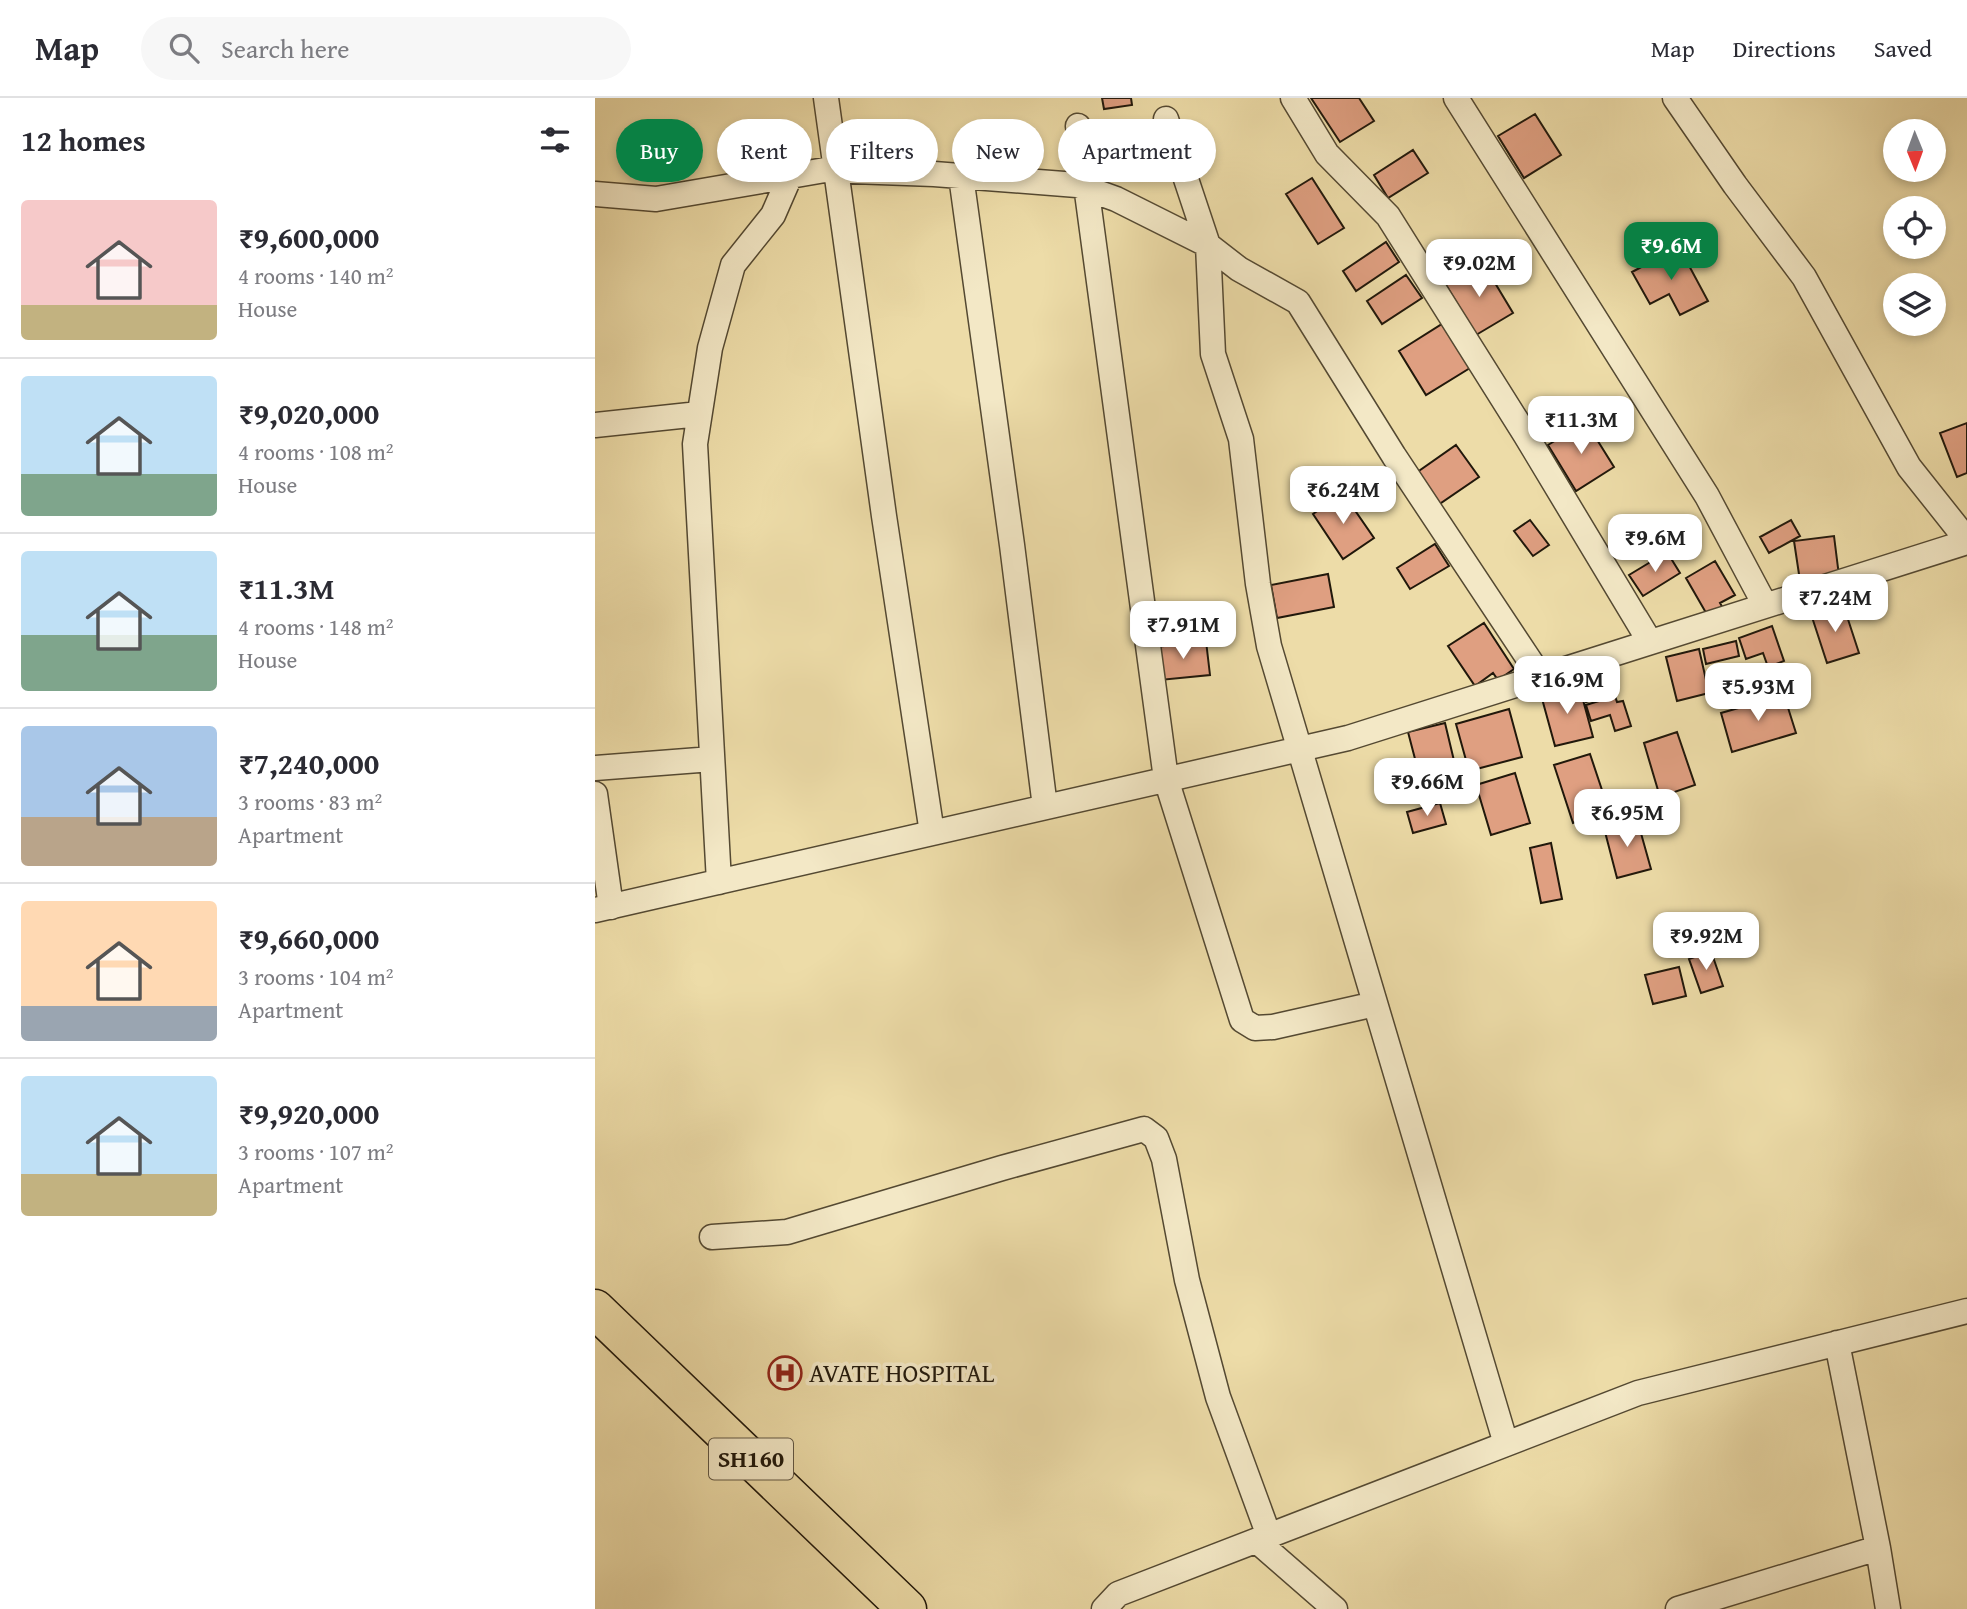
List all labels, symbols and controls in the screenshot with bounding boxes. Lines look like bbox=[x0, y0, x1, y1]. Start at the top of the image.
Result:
search box bbox=[141, 17, 631, 80]
text: Map bbox=[35, 24, 99, 72]
icon: search bbox=[165, 29, 203, 67]
text: Search here bbox=[221, 29, 349, 68]
text: Map bbox=[1651, 31, 1695, 66]
text: Directions bbox=[1733, 31, 1836, 66]
text: Saved bbox=[1874, 31, 1932, 66]
text: 12 homes bbox=[21, 118, 146, 162]
chip: Buy bbox=[616, 119, 703, 182]
chip: Rent bbox=[717, 119, 812, 182]
chip: Filters bbox=[826, 119, 938, 182]
chip: New bbox=[952, 119, 1044, 182]
chip: Apartment bbox=[1058, 119, 1216, 182]
north arrow bbox=[1883, 119, 1946, 182]
map controls bbox=[1883, 119, 1946, 336]
icon: filters bbox=[536, 121, 574, 159]
button: locate bbox=[1883, 196, 1946, 259]
text: ₹9,600,000 bbox=[238, 215, 379, 259]
pin: ₹9.6M bbox=[1622, 222, 1720, 282]
icon: home bbox=[77, 228, 161, 312]
text: ₹9.6M bbox=[1640, 228, 1702, 261]
pin: ₹9.02M bbox=[1422, 240, 1536, 299]
text: ₹9.02M bbox=[1442, 245, 1516, 278]
text: 4 rooms · 140 m² bbox=[238, 259, 393, 292]
button: layers bbox=[1883, 273, 1946, 336]
text: House bbox=[238, 292, 297, 325]
text: ₹9,020,000 bbox=[238, 391, 379, 435]
pin: ₹11.3M bbox=[1524, 396, 1638, 456]
text: ₹11.3M bbox=[1544, 402, 1618, 435]
icon: home bbox=[77, 404, 161, 488]
text: 4 rooms · 108 m² bbox=[238, 435, 393, 468]
pin: ₹6.24M bbox=[1286, 466, 1400, 526]
text: House bbox=[238, 468, 297, 501]
text: ₹6.24M bbox=[1306, 472, 1380, 505]
pin: ₹9.6M bbox=[1606, 514, 1704, 574]
text: ₹9.6M bbox=[1624, 520, 1686, 553]
text: ₹11.3M bbox=[238, 566, 334, 610]
pin: ₹7.24M bbox=[1778, 574, 1892, 634]
icon: home bbox=[77, 579, 161, 663]
text: ₹7.24M bbox=[1798, 580, 1872, 613]
pin: ₹7.91M bbox=[1126, 602, 1240, 661]
text: ₹7.91M bbox=[1146, 607, 1220, 640]
text: 4 rooms · 148 m² bbox=[238, 610, 393, 643]
text: House bbox=[238, 643, 297, 676]
pin: ₹16.9M bbox=[1510, 656, 1624, 716]
text: ₹16.9M bbox=[1530, 662, 1604, 695]
pin: ₹5.93M bbox=[1701, 664, 1815, 723]
text: ₹5.93M bbox=[1721, 669, 1795, 702]
text: ₹7,240,000 bbox=[238, 741, 379, 785]
icon: home bbox=[77, 754, 161, 838]
pin: ₹9.66M bbox=[1370, 758, 1484, 818]
text: ₹9.66M bbox=[1390, 764, 1464, 797]
text: 3 rooms · 83 m² bbox=[238, 785, 382, 818]
pin: ₹6.95M bbox=[1570, 790, 1684, 849]
text: ₹6.95M bbox=[1590, 795, 1664, 828]
text: Apartment bbox=[238, 818, 343, 851]
pin: ₹9.92M bbox=[1649, 912, 1763, 972]
text: ₹9,660,000 bbox=[238, 916, 379, 960]
text: ₹9.92M bbox=[1669, 918, 1743, 951]
icon: home bbox=[77, 929, 161, 1013]
text: 3 rooms · 104 m² bbox=[238, 960, 393, 993]
text: Apartment bbox=[238, 993, 343, 1026]
text: ₹9,920,000 bbox=[238, 1091, 379, 1135]
icon: home bbox=[77, 1104, 161, 1188]
text: 3 rooms · 107 m² bbox=[238, 1135, 393, 1168]
text: Apartment bbox=[238, 1168, 343, 1201]
place label: AVATE HOSPITAL bbox=[809, 1353, 995, 1392]
hospital icon: AVATE HOSPITAL bbox=[766, 1354, 804, 1392]
road number: SH160 bbox=[709, 1438, 793, 1479]

